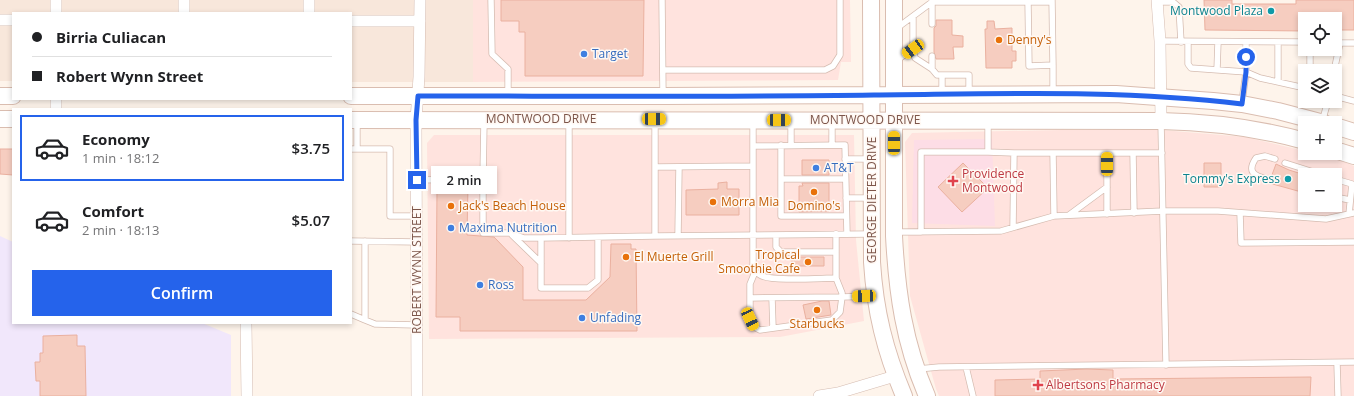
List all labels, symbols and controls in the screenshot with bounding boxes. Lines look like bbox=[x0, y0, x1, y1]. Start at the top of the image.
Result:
place label: Montwood Plaza bbox=[1170, 2, 1263, 19]
marker: Montwood Plaza bbox=[1266, 6, 1276, 16]
map controls bbox=[1298, 12, 1342, 212]
button: locate bbox=[1298, 12, 1342, 56]
text: Birria Culiacan bbox=[56, 27, 166, 47]
place label: Denny's bbox=[1007, 31, 1052, 48]
marker: Denny's bbox=[994, 35, 1004, 45]
car bbox=[900, 37, 926, 61]
place label: Target bbox=[592, 45, 628, 62]
route start bbox=[1237, 48, 1255, 66]
marker: Target bbox=[579, 49, 589, 59]
button: layers bbox=[1298, 64, 1342, 108]
text: Robert Wynn Street bbox=[56, 66, 203, 86]
street label: MONTWOOD DRIVE bbox=[486, 110, 596, 127]
street label: MONTWOOD DRIVE bbox=[810, 111, 920, 128]
car bbox=[642, 113, 666, 125]
car bbox=[767, 114, 791, 126]
button: + bbox=[1298, 116, 1342, 160]
text: Economy bbox=[82, 129, 150, 149]
icon: car bbox=[34, 130, 70, 166]
car bbox=[888, 131, 900, 155]
street label: GEORGE DIETER DRIVE bbox=[863, 137, 880, 263]
text: $3.75 bbox=[292, 138, 330, 158]
text: 1 min · 18:12 bbox=[82, 149, 159, 167]
car bbox=[1101, 152, 1113, 176]
place label: AT&T bbox=[824, 159, 854, 176]
marker: AT&T bbox=[811, 163, 821, 173]
place label: Providence Montwood bbox=[962, 165, 1025, 196]
callout: 2 min bbox=[431, 166, 497, 194]
button: − bbox=[1298, 168, 1342, 212]
place label: Tommy's Express bbox=[1183, 170, 1280, 187]
route end bbox=[408, 171, 426, 189]
text: 2 min bbox=[446, 171, 482, 189]
marker: Tommy's Express bbox=[1283, 174, 1293, 184]
marker: Providence Montwood bbox=[947, 175, 959, 187]
marker: Domino's bbox=[809, 187, 819, 197]
place label: Morra Mia bbox=[721, 193, 779, 210]
place label: Jack's Beach House bbox=[458, 197, 566, 214]
marker: Morra Mia bbox=[708, 197, 718, 207]
place label: Domino's bbox=[788, 197, 841, 214]
text: Comfort bbox=[82, 201, 144, 221]
marker: Jack's Beach House bbox=[446, 201, 456, 211]
icon: car bbox=[34, 202, 70, 238]
street label: ROBERT WYNN STREET bbox=[408, 206, 425, 334]
text: $5.07 bbox=[292, 210, 330, 230]
place label: Maxima Nutrition bbox=[459, 219, 557, 236]
text: 2 min · 18:13 bbox=[82, 221, 159, 239]
marker: Maxima Nutrition bbox=[446, 223, 456, 233]
place label: Tropical Smoothie Cafe bbox=[718, 246, 800, 277]
place label: El Muerte Grill bbox=[634, 248, 713, 265]
marker: El Muerte Grill bbox=[621, 252, 631, 262]
marker: Tropical Smoothie Cafe bbox=[803, 257, 813, 267]
button: Confirm bbox=[32, 270, 332, 316]
place label: Ross bbox=[488, 276, 514, 293]
marker: Ross bbox=[475, 280, 485, 290]
car bbox=[852, 290, 876, 302]
marker: Starbucks bbox=[812, 305, 822, 315]
car bbox=[739, 306, 761, 332]
place label: Unfading bbox=[590, 309, 642, 326]
marker: Unfading bbox=[577, 313, 587, 323]
place label: Starbucks bbox=[790, 315, 845, 332]
place label: Albertsons Pharmacy bbox=[1046, 376, 1166, 393]
marker: Albertsons Pharmacy bbox=[1033, 380, 1043, 390]

